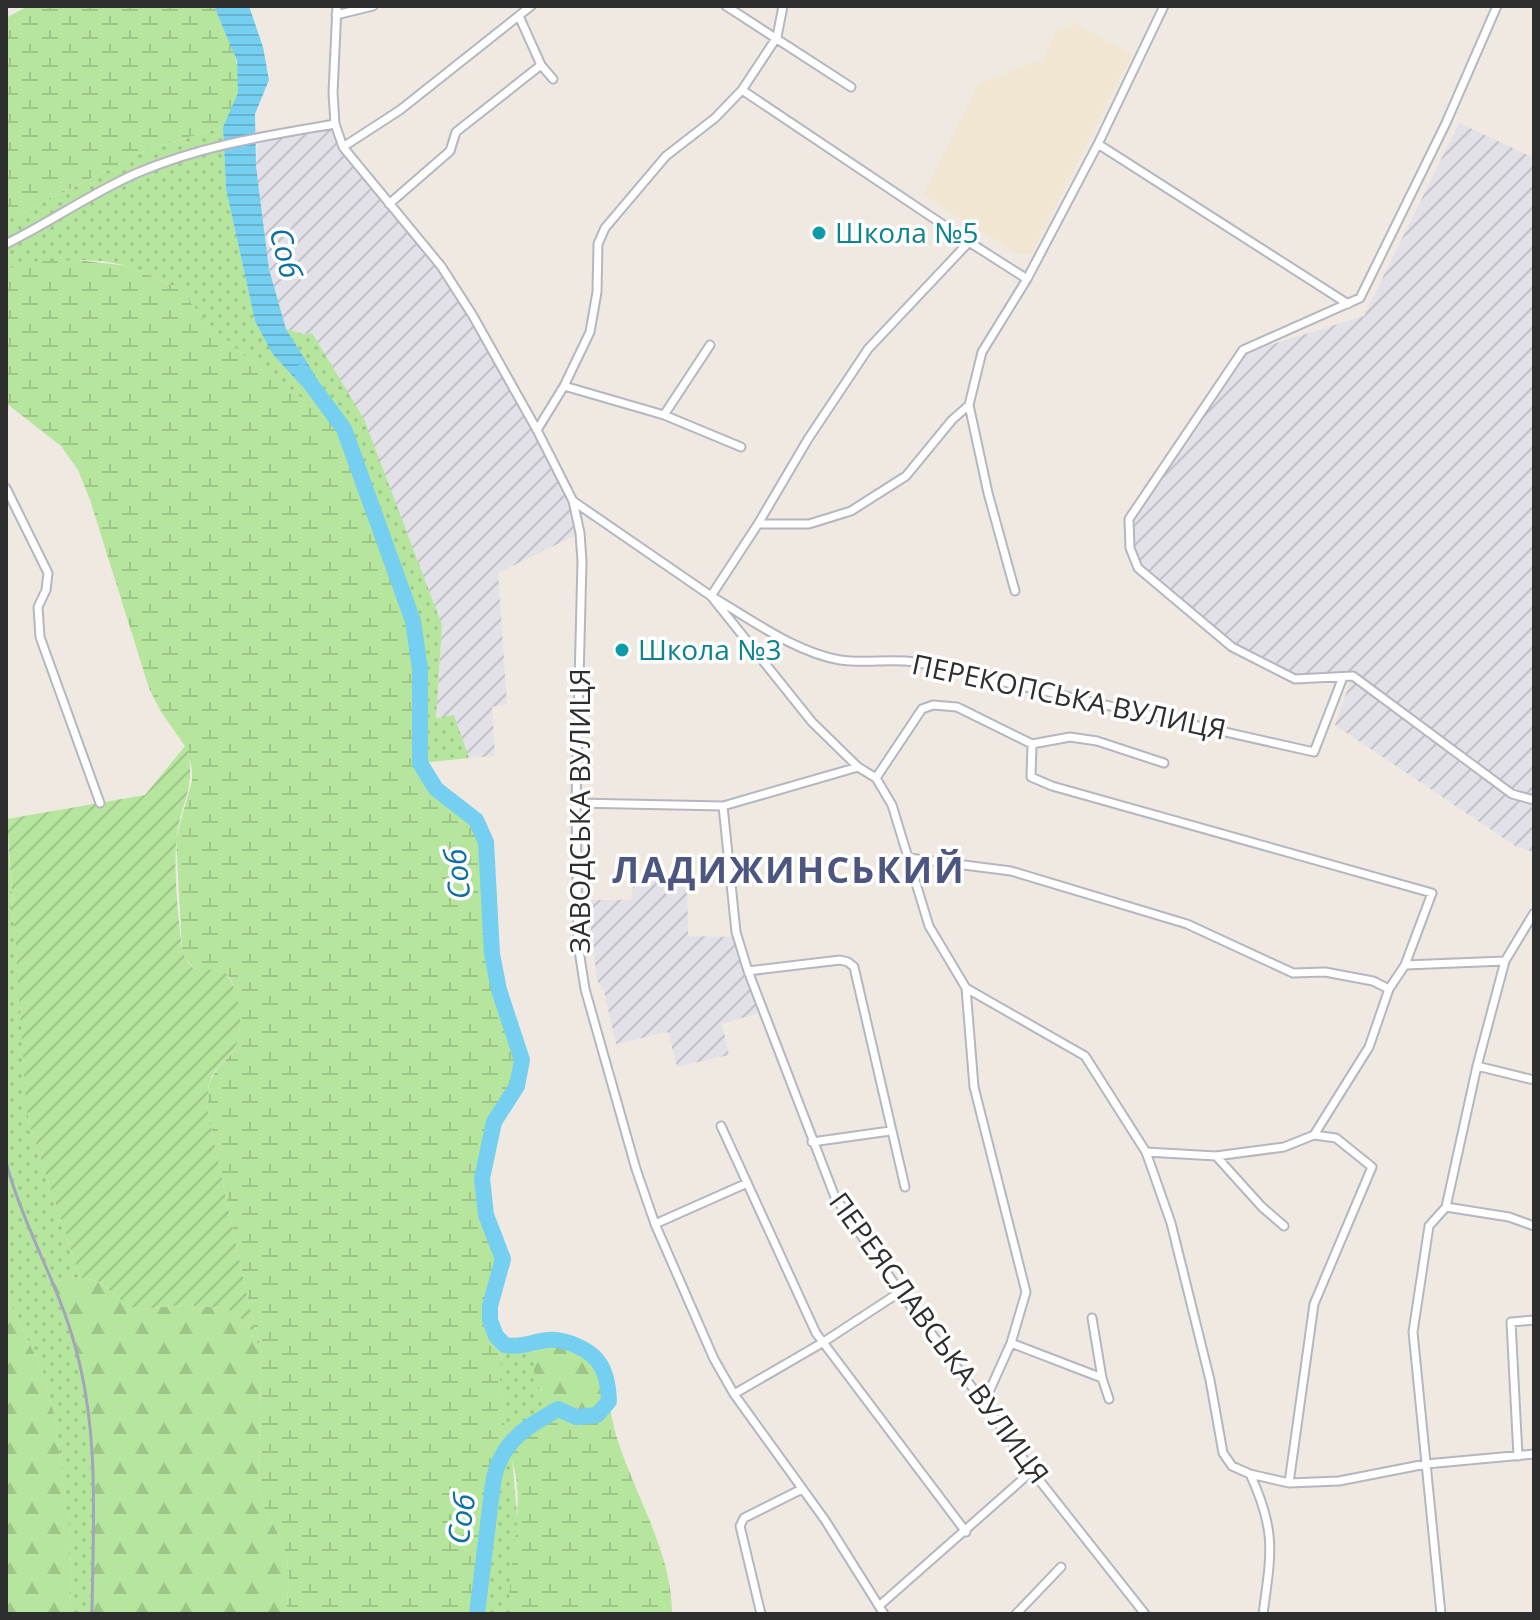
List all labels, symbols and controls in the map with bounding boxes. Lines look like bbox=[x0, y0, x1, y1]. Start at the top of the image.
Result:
place label: Школа №5 bbox=[835, 213, 979, 251]
water label: Соб bbox=[260, 223, 313, 284]
marker: Школа №5 bbox=[810, 224, 828, 242]
place label: Школа №3 bbox=[638, 630, 782, 668]
marker: Школа №3 bbox=[613, 641, 631, 659]
street label: ПЕРЕКОПСЬКА ВУЛИЦЯ bbox=[909, 644, 1230, 748]
street label: ЗАВОДСЬКА ВУЛИЦЯ bbox=[560, 668, 598, 954]
water label: Соб bbox=[433, 845, 480, 902]
district label: ЛАДИЖИНСЬКИЙ bbox=[612, 845, 966, 894]
street label: ПЕРЕЯСЛАВСЬКА ВУЛИЦЯ bbox=[821, 1184, 1058, 1491]
water label: Соб bbox=[437, 1489, 485, 1547]

